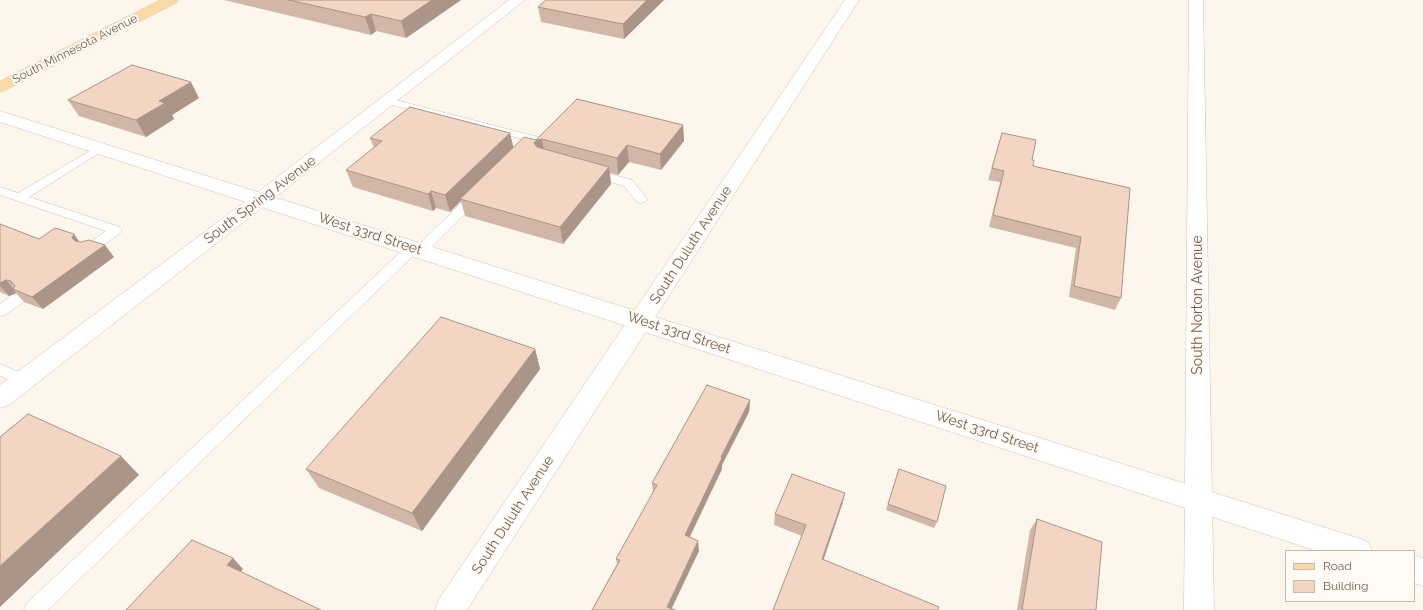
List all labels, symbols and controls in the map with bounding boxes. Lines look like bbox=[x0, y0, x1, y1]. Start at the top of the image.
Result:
street label: South Minnesota Avenue bbox=[10, 11, 140, 87]
street label: South Spring Avenue bbox=[201, 152, 319, 248]
street label: South Duluth Avenue bbox=[646, 183, 736, 307]
street label: West 33rd Street bbox=[316, 209, 424, 259]
street label: South Norton Avenue bbox=[1190, 235, 1206, 375]
street label: West 33rd Street bbox=[625, 308, 733, 358]
street label: West 33rd Street bbox=[933, 407, 1041, 457]
street label: South Duluth Avenue bbox=[468, 453, 558, 577]
legend bbox=[1285, 550, 1415, 602]
text: Road bbox=[1323, 559, 1352, 573]
text: Building bbox=[1323, 579, 1369, 593]

